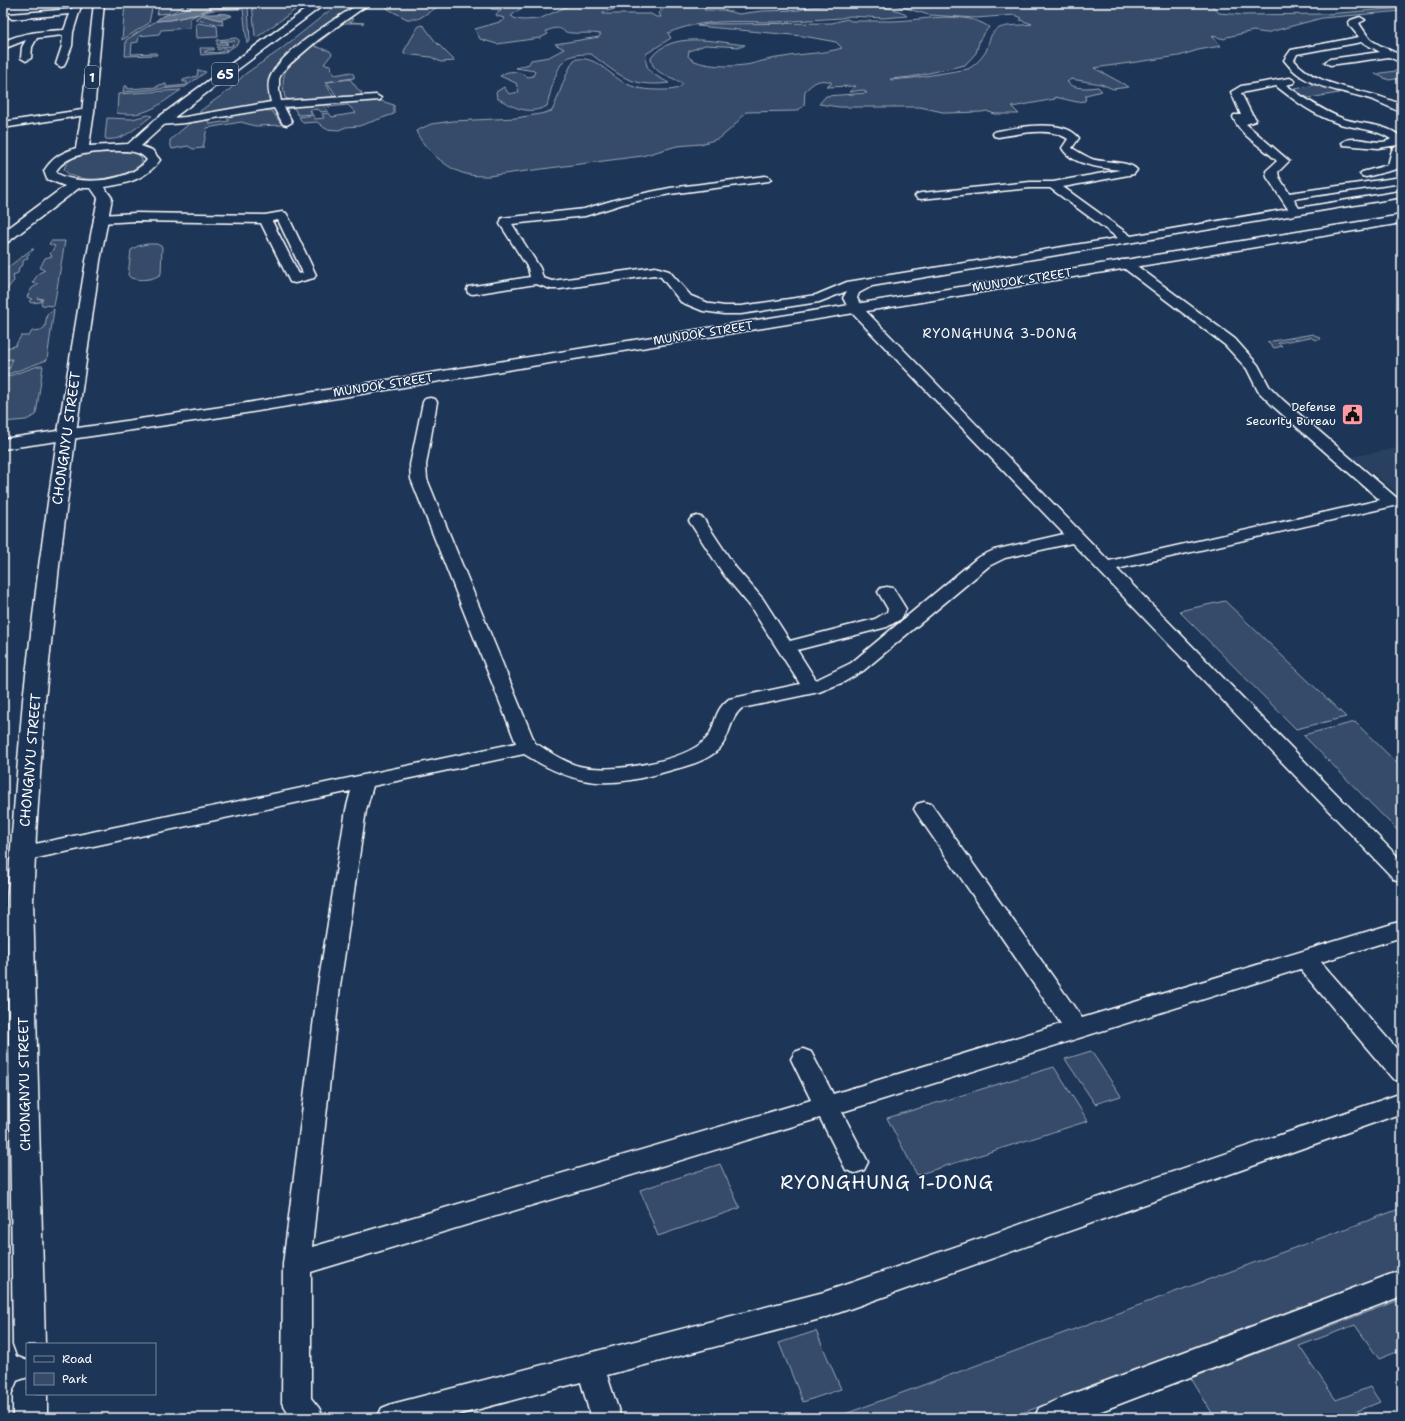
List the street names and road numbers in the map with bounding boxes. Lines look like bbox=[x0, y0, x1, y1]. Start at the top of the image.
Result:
road number: 65 bbox=[212, 63, 238, 85]
road number: 1 bbox=[85, 66, 99, 88]
street label: MUNDOK STREET bbox=[971, 264, 1074, 296]
street label: MUNDOK STREET bbox=[652, 317, 755, 349]
street label: MUNDOK STREET bbox=[332, 369, 435, 401]
street label: CHONGNYU STREET bbox=[48, 370, 84, 506]
street label: CHONGNYU STREET bbox=[15, 692, 45, 828]
street label: CHONGNYU STREET bbox=[14, 1016, 34, 1151]

